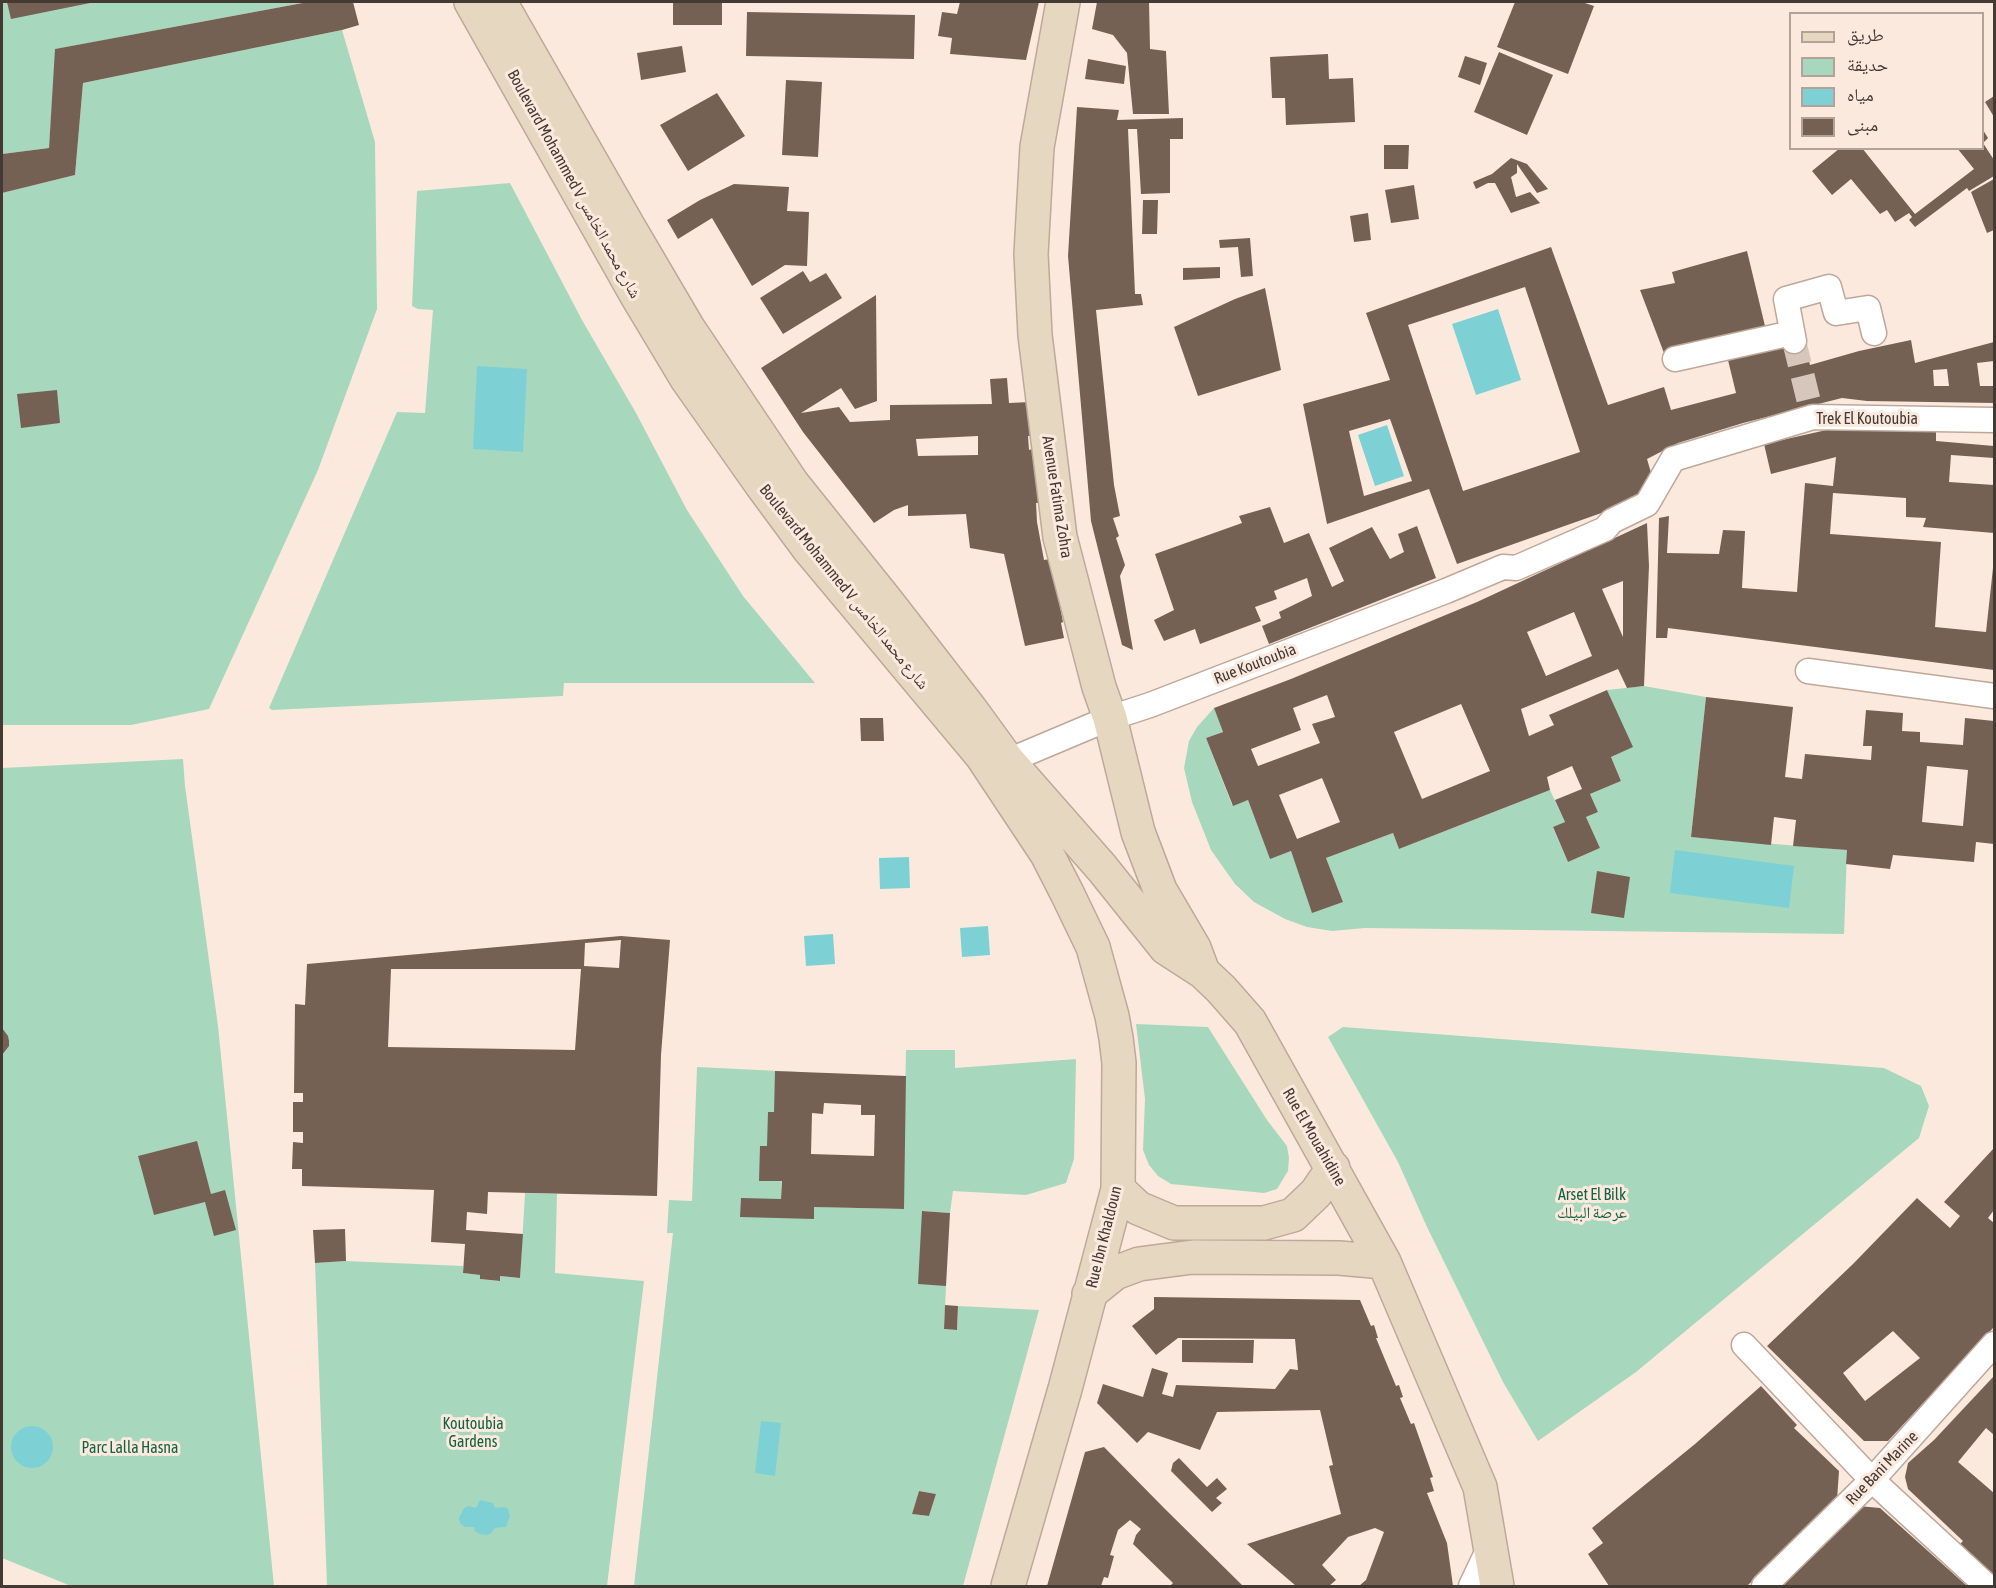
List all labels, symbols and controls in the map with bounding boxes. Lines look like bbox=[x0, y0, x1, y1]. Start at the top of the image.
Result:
legend bbox=[1789, 12, 1984, 150]
text: طريق bbox=[1847, 24, 1884, 45]
text: حديقة bbox=[1847, 54, 1888, 75]
street label: Boulevard Mohammed V شارع محمد الخامس bbox=[503, 66, 645, 302]
text: مياه bbox=[1847, 84, 1874, 105]
text: مبنى bbox=[1847, 114, 1878, 135]
street label: Trek El Koutoubia bbox=[1816, 409, 1918, 429]
street label: Avenue Fatima Zohra bbox=[1038, 434, 1076, 560]
street label: Boulevard Mohammed V شارع محمد الخامس bbox=[755, 481, 933, 693]
street label: Rue Koutoubia bbox=[1211, 640, 1299, 688]
street label: Rue El Mouahidine bbox=[1278, 1085, 1350, 1189]
street label: Rue Ibn Khaldoun bbox=[1082, 1184, 1126, 1290]
park label: Arset El Bilk عرصة البيلك bbox=[1557, 1185, 1627, 1223]
park label: Koutoubia Gardens bbox=[442, 1414, 504, 1452]
street label: Rue Bani Marine bbox=[1842, 1427, 1922, 1509]
park label: Parc Lalla Hasna bbox=[81, 1438, 179, 1458]

